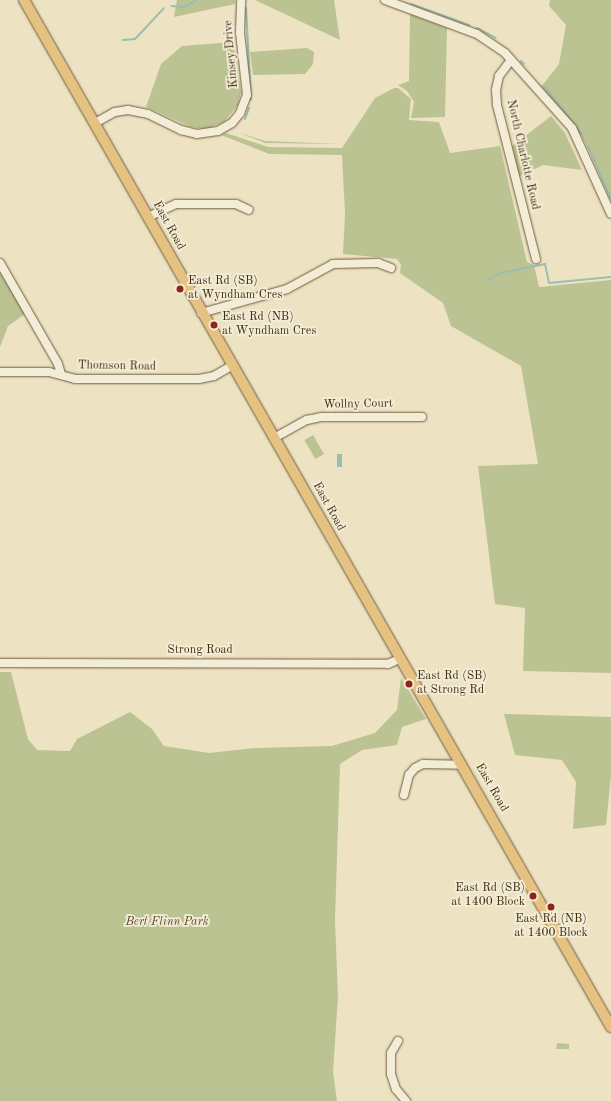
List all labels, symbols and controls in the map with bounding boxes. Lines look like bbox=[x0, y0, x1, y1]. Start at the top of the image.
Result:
street label: Kinsey Drive bbox=[222, 19, 242, 89]
street label: North Charlotte Road bbox=[502, 98, 542, 212]
street label: East Road bbox=[149, 199, 187, 253]
place label: East Rd (SB) at Wyndham Cres bbox=[188, 275, 282, 303]
marker: East Rd (SB) at Wyndham Cres bbox=[175, 284, 185, 294]
place label: East Rd (NB) at Wyndham Cres bbox=[222, 311, 316, 339]
marker: East Rd (NB) at Wyndham Cres bbox=[209, 320, 219, 330]
street label: Thomson Road bbox=[78, 359, 156, 375]
street label: Wollny Court bbox=[323, 397, 393, 413]
street label: East Road bbox=[309, 480, 347, 534]
street label: Strong Road bbox=[167, 644, 233, 658]
place label: East Rd (SB) at Strong Rd bbox=[417, 670, 487, 698]
marker: East Rd (SB) at Strong Rd bbox=[404, 679, 414, 689]
street label: East Road bbox=[471, 761, 511, 815]
place label: East Rd (SB) at 1400 Block bbox=[451, 882, 525, 910]
marker: East Rd (SB) at 1400 Block bbox=[528, 891, 538, 901]
marker: East Rd (NB) at 1400 Block bbox=[546, 902, 556, 912]
place label: East Rd (NB) at 1400 Block bbox=[514, 913, 588, 941]
park label: Bert Flinn Park bbox=[125, 916, 209, 930]

